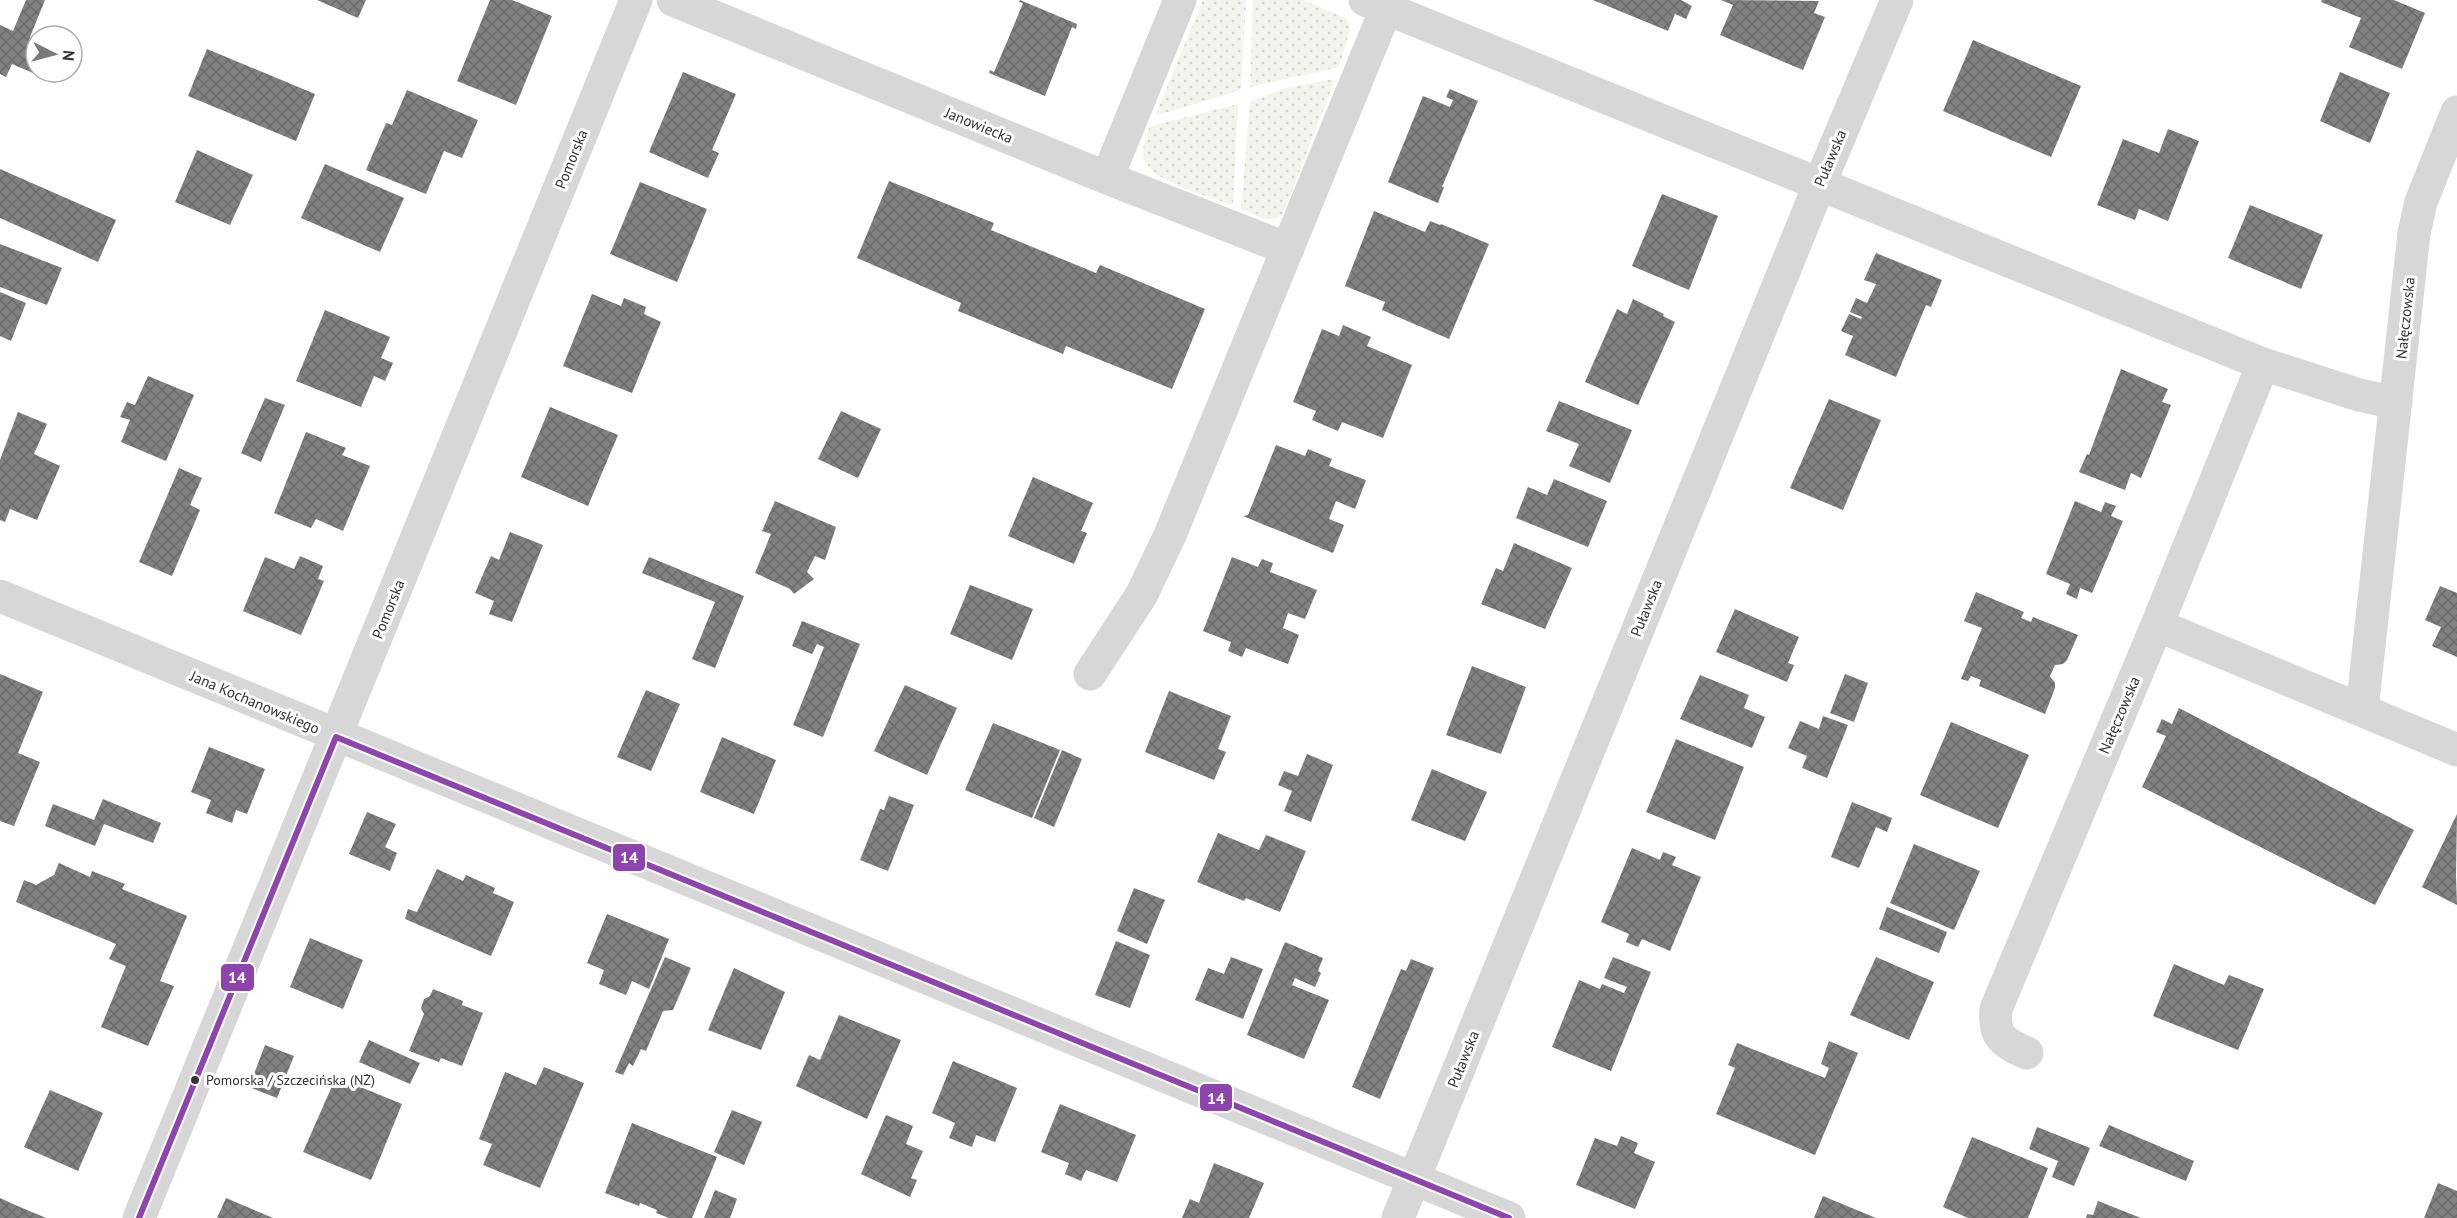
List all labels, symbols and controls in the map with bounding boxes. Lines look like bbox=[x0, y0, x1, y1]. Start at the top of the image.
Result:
north arrow bbox=[24, 24, 84, 84]
text: N bbox=[58, 49, 79, 62]
street label: Janowiecka bbox=[941, 102, 1016, 147]
street label: Pomorska bbox=[551, 127, 591, 191]
street label: Puławska bbox=[1810, 127, 1850, 189]
street label: Nałęczowska bbox=[2391, 276, 2419, 360]
street label: Pomorska bbox=[368, 577, 408, 641]
street label: Puławska bbox=[1626, 577, 1666, 639]
street label: Jana Kochanowskiego bbox=[187, 666, 322, 738]
street label: Nałęczowska bbox=[2094, 673, 2144, 757]
line badge: 14 bbox=[612, 843, 646, 872]
text: 14 bbox=[620, 847, 638, 867]
line badge: 14 bbox=[220, 963, 255, 992]
text: 14 bbox=[228, 967, 246, 987]
street label: Puławska bbox=[1443, 1028, 1483, 1090]
place label: Pomorska / Szczecińska (NŻ) bbox=[206, 1071, 375, 1089]
marker: Pomorska / Szczecińska (NŻ) bbox=[189, 1074, 201, 1086]
line badge: 14 bbox=[1199, 1083, 1233, 1112]
text: 14 bbox=[1207, 1088, 1225, 1108]

